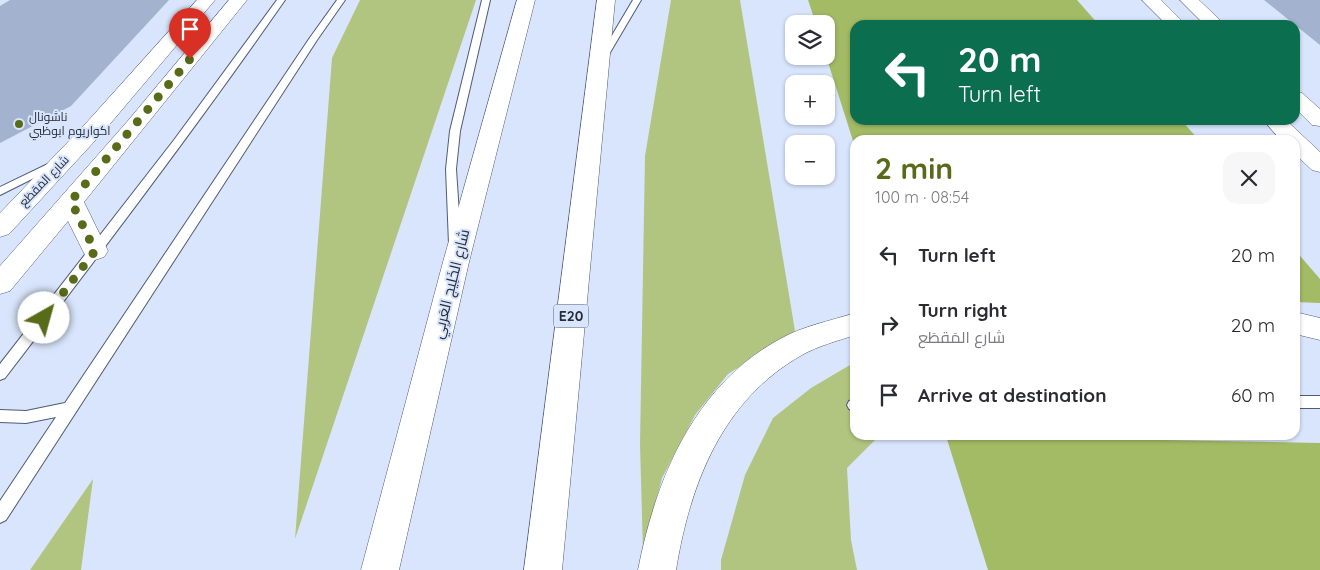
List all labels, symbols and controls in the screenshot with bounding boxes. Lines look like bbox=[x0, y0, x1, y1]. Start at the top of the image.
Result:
pin bbox=[169, 8, 211, 59]
icon: arrive bbox=[176, 15, 204, 43]
map controls bbox=[785, 15, 835, 185]
button: layers bbox=[785, 15, 835, 65]
text: 20 m bbox=[958, 37, 1041, 81]
icon: left bbox=[875, 40, 940, 105]
button: + bbox=[785, 75, 835, 125]
text: Turn left bbox=[958, 80, 1041, 108]
place label: ناشونال اكواريوم ابوظبي bbox=[29, 109, 111, 141]
marker: ناشونال اكواريوم ابوظبي bbox=[13, 118, 25, 130]
button: − bbox=[785, 135, 835, 185]
text: 2 min bbox=[875, 149, 953, 187]
street label: شارع المَقطَع bbox=[16, 152, 73, 210]
button: close bbox=[1223, 152, 1275, 204]
text: 100 m · 08:54 bbox=[875, 187, 969, 207]
street label: شارع الخَلِيج العَربِي bbox=[428, 227, 476, 341]
icon: left bbox=[875, 241, 903, 269]
text: Turn left bbox=[918, 243, 996, 267]
text: 20 m bbox=[1231, 243, 1275, 267]
position arrow bbox=[17, 291, 69, 343]
text: Turn right bbox=[918, 298, 1007, 322]
road number: E20 bbox=[554, 304, 588, 328]
icon: right bbox=[875, 311, 903, 339]
text: 20 m bbox=[1231, 313, 1275, 337]
text: شارع المَقطَع bbox=[918, 327, 1005, 347]
icon: arrive bbox=[875, 381, 903, 409]
text: Arrive at destination bbox=[918, 383, 1107, 407]
text: 60 m bbox=[1231, 383, 1275, 407]

